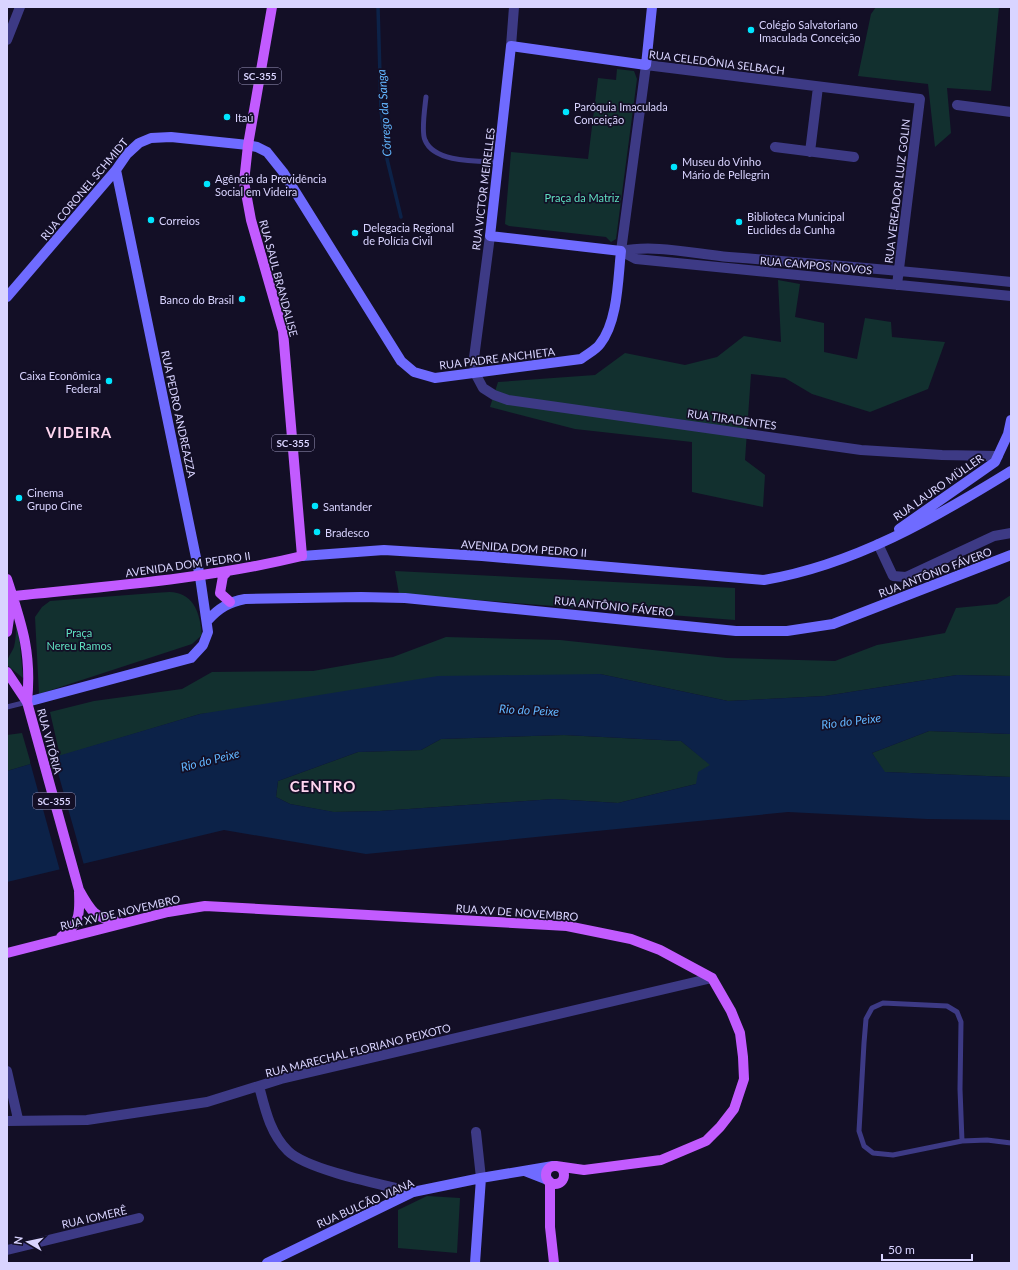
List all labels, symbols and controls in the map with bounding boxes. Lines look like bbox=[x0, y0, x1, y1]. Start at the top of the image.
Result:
place label: Colégio Salvatoriano Imaculada Conceição bbox=[759, 18, 861, 44]
marker: Colégio Salvatoriano Imaculada Conceição bbox=[746, 25, 756, 35]
street label: RUA CELEDÔNIA SELBACH bbox=[648, 47, 786, 77]
road number: SC-355 bbox=[239, 68, 281, 84]
water label: Córrego da Sanga bbox=[373, 69, 395, 157]
place label: Paróquia Imaculada Conceição bbox=[574, 100, 668, 126]
marker: Paróquia Imaculada Conceição bbox=[561, 107, 571, 117]
place label: Itaú bbox=[235, 111, 253, 124]
marker: Itaú bbox=[222, 112, 232, 122]
street label: RUA VEREADOR LUIZ GOLIN bbox=[882, 118, 912, 264]
street label: RUA VICTOR MEIRELLES bbox=[469, 127, 497, 251]
street label: RUA CORONEL SCHMIDT bbox=[38, 135, 131, 242]
place label: Museu do Vinho Mário de Pellegrin bbox=[682, 155, 770, 181]
marker: Museu do Vinho Mário de Pellegrin bbox=[669, 162, 679, 172]
place label: Agência da Previdência Social em Videira bbox=[215, 172, 326, 198]
marker: Agência da Previdência Social em Videira bbox=[202, 179, 212, 189]
park label: Praça da Matriz bbox=[545, 191, 619, 204]
place label: Biblioteca Municipal Euclides da Cunha bbox=[747, 210, 845, 236]
place label: Correios bbox=[159, 214, 200, 227]
marker: Correios bbox=[146, 215, 156, 225]
marker: Biblioteca Municipal Euclides da Cunha bbox=[734, 217, 744, 227]
street label: RUA SAUL BRANDALISE bbox=[257, 218, 301, 338]
place label: Delegacia Regional de Polícia Civil bbox=[363, 221, 454, 247]
marker: Delegacia Regional de Polícia Civil bbox=[350, 228, 360, 238]
street label: RUA CAMPOS NOVOS bbox=[759, 254, 873, 276]
place label: Banco do Brasil bbox=[160, 293, 234, 306]
marker: Banco do Brasil bbox=[237, 294, 247, 304]
street label: RUA PADRE ANCHIETA bbox=[438, 344, 556, 372]
street label: RUA PEDRO ANDREAZZA bbox=[159, 349, 199, 479]
place label: Caixa Econômica Federal bbox=[20, 369, 101, 395]
marker: Caixa Econômica Federal bbox=[104, 376, 114, 386]
street label: RUA TIRADENTES bbox=[686, 406, 778, 432]
district label: VIDEIRA bbox=[45, 423, 112, 441]
road number: SC-355 bbox=[272, 435, 314, 451]
street label: RUA LAURO MÜLLER bbox=[890, 451, 986, 523]
place label: Cinema Grupo Cine bbox=[27, 486, 82, 512]
marker: Cinema Grupo Cine bbox=[14, 493, 24, 503]
place label: Santander bbox=[323, 500, 372, 513]
marker: Santander bbox=[310, 501, 320, 511]
place label: Bradesco bbox=[325, 526, 370, 539]
marker: Bradesco bbox=[312, 527, 322, 537]
street label: AVENIDA DOM PEDRO II bbox=[461, 537, 587, 559]
street label: RUA ANTÔNIO FÁVERO bbox=[877, 544, 994, 600]
street label: AVENIDA DOM PEDRO II bbox=[125, 549, 251, 579]
street label: RUA ANTÔNIO FÁVERO bbox=[554, 593, 675, 619]
park label: Praça Nereu Ramos bbox=[47, 626, 112, 652]
water label: Rio do Peixe bbox=[499, 701, 560, 719]
street label: RUA VITÓRIA bbox=[35, 707, 65, 776]
water label: Rio do Peixe bbox=[820, 710, 882, 732]
water label: Rio do Peixe bbox=[179, 745, 241, 775]
district label: CENTRO bbox=[290, 777, 356, 795]
road number: SC-355 bbox=[33, 793, 75, 809]
street label: RUA XV DE NOVEMBRO bbox=[59, 892, 182, 932]
street label: RUA XV DE NOVEMBRO bbox=[455, 901, 579, 923]
street label: RUA MARECHAL FLORIANO PEIXOTO bbox=[264, 1021, 452, 1079]
street label: RUA BULCÃO VIANA bbox=[314, 1176, 416, 1230]
street label: RUA IOMERÊ bbox=[60, 1203, 128, 1231]
north arrow bbox=[8, 1222, 48, 1262]
text: N bbox=[11, 1235, 25, 1246]
scale bar bbox=[882, 1236, 972, 1262]
text: 50 m bbox=[888, 1242, 915, 1257]

